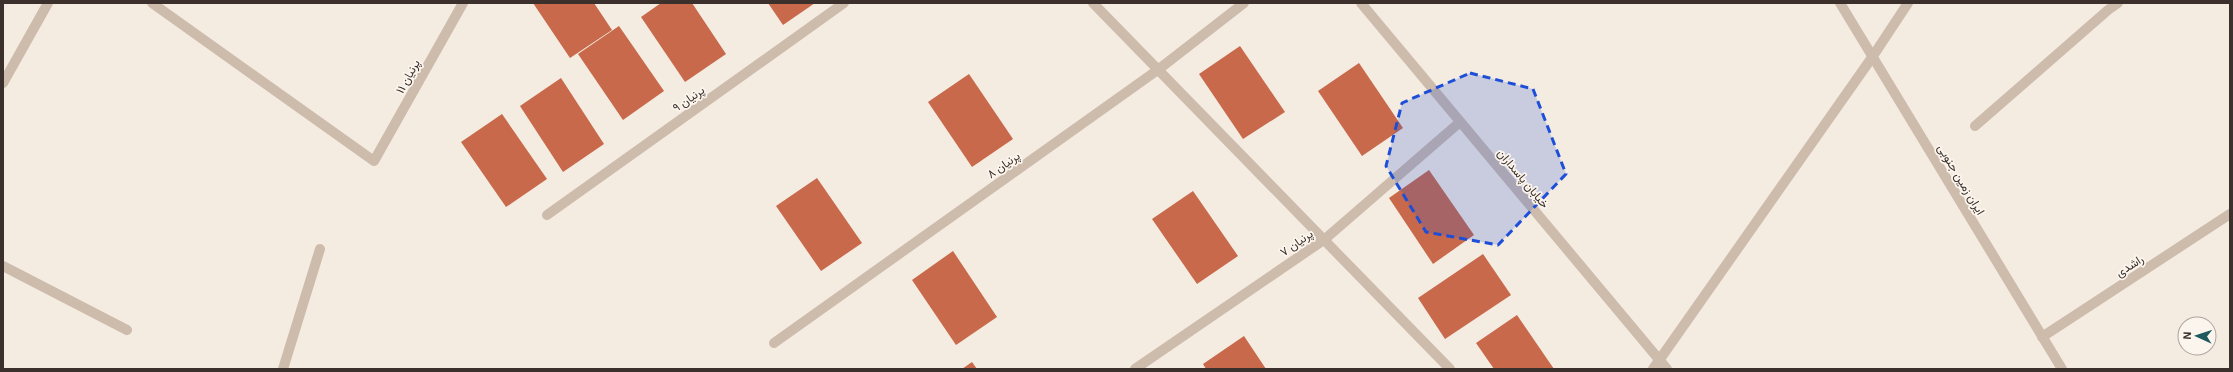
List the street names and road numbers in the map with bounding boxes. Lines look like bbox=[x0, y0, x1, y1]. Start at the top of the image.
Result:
street label: پرنیان ۱۱ bbox=[392, 57, 424, 96]
street label: پرنیان ۹ bbox=[669, 82, 708, 116]
street label: ایران زمین جنوبی bbox=[1934, 141, 1989, 218]
street label: خیابان پاسداران bbox=[1494, 146, 1553, 212]
street label: پرنیان ۸ bbox=[984, 148, 1023, 182]
street label: پرنیان ۷ bbox=[1277, 226, 1316, 260]
street label: راشدی bbox=[2112, 251, 2147, 281]

